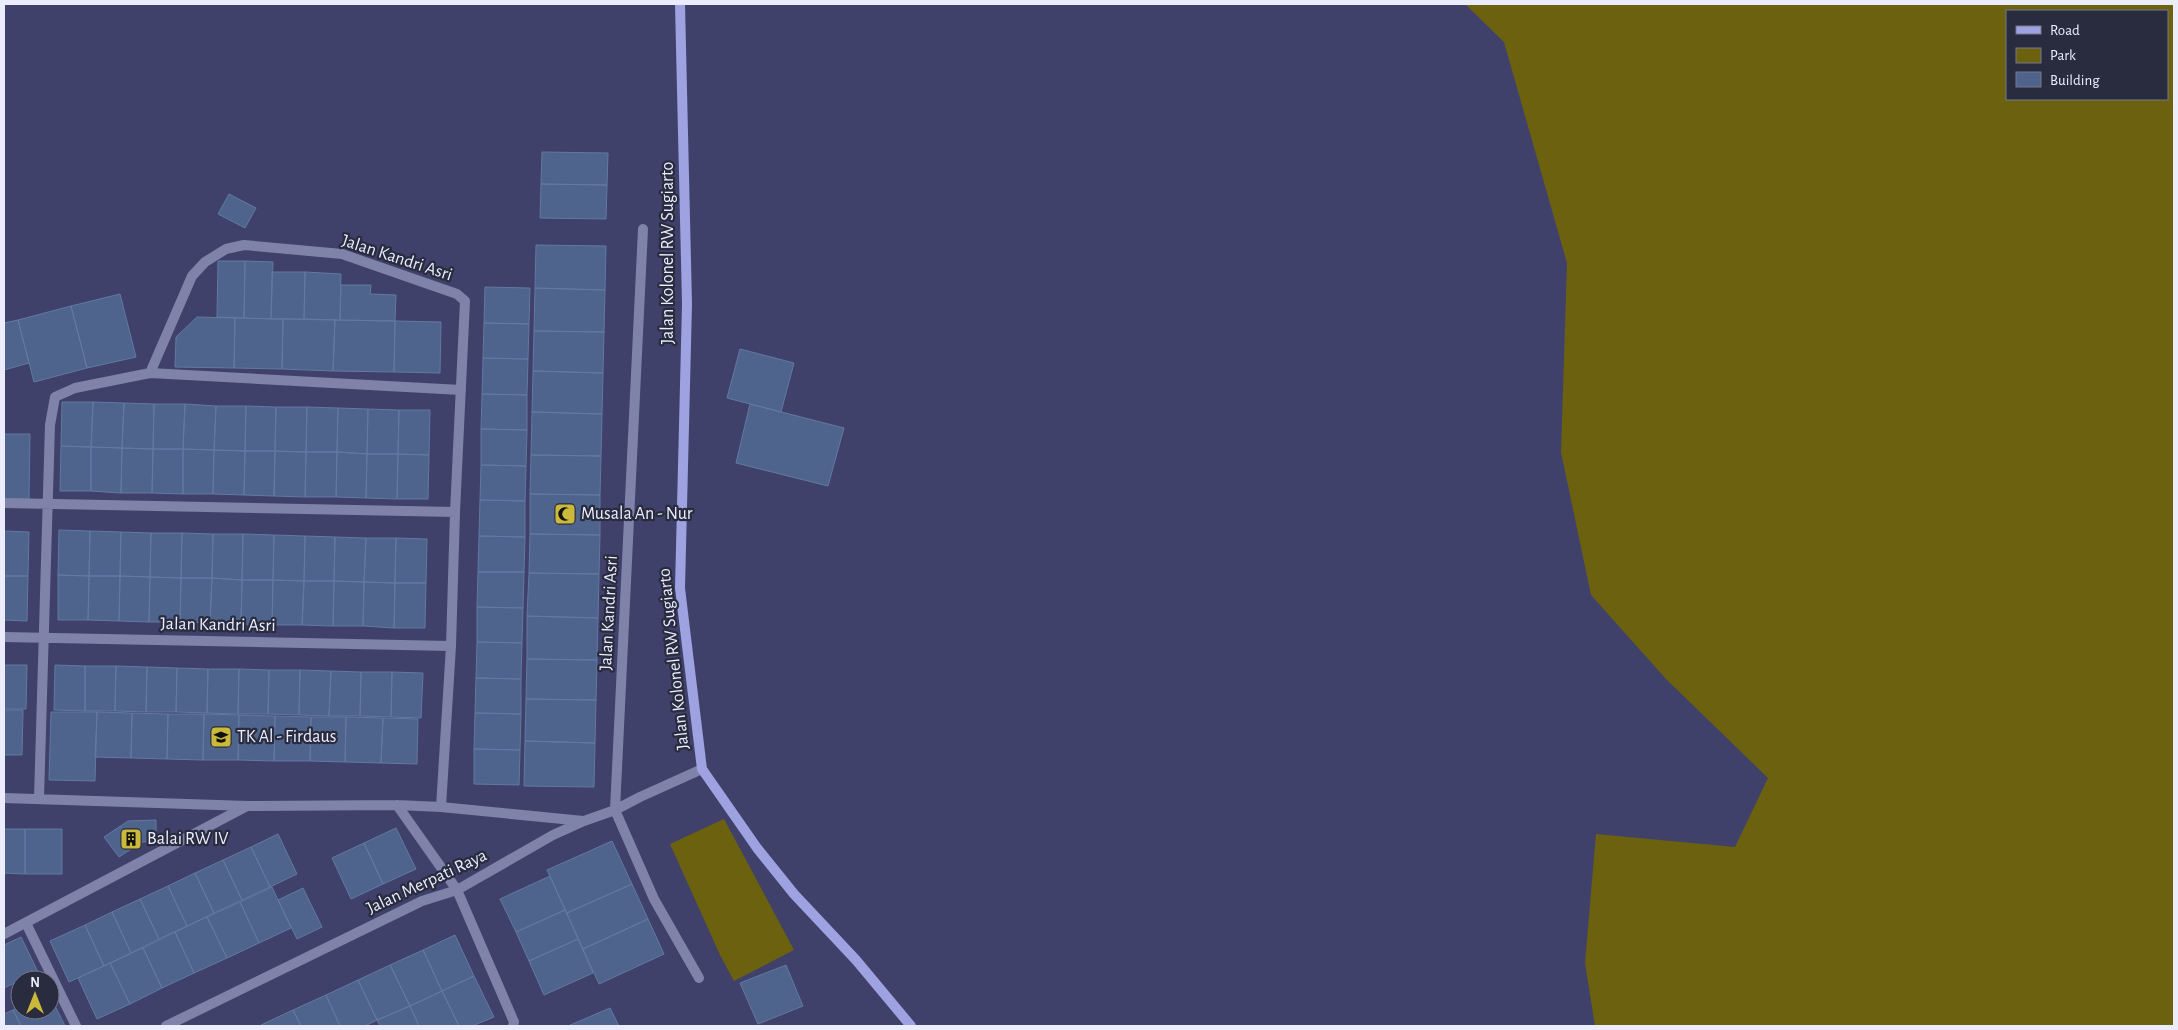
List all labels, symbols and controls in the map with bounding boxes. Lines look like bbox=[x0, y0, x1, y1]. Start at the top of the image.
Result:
legend bbox=[2006, 10, 2168, 100]
text: Road bbox=[2050, 23, 2080, 38]
text: Park bbox=[2050, 48, 2076, 63]
text: Building bbox=[2050, 73, 2100, 88]
street label: Jalan Kolonel RW Sugiarto bbox=[659, 162, 677, 344]
street label: Jalan Kandri Asri bbox=[339, 232, 455, 284]
mosque icon: Musala An - Nur bbox=[553, 502, 577, 526]
place label: Musala An - Nur bbox=[581, 505, 693, 523]
street label: Jalan Kandri Asri bbox=[597, 555, 621, 671]
street label: Jalan Kolonel RW Sugiarto bbox=[655, 567, 692, 751]
street label: Jalan Kandri Asri bbox=[160, 615, 276, 635]
school or university icon: TK Al - Firdaus bbox=[209, 725, 233, 749]
place label: TK Al - Firdaus bbox=[237, 728, 336, 746]
building icon: Balai RW IV bbox=[119, 827, 143, 851]
place label: Balai RW IV bbox=[147, 830, 229, 848]
street label: Jalan Merpati Raya bbox=[364, 846, 490, 918]
north arrow bbox=[10, 970, 60, 1020]
text: N bbox=[30, 976, 40, 990]

